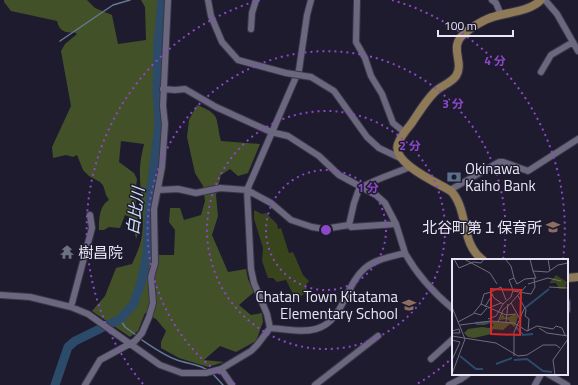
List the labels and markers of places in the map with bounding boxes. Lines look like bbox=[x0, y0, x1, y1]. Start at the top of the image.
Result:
place label: Okinawa Kaiho Bank bbox=[465, 157, 536, 197]
bank icon: Okinawa Kaiho Bank bbox=[446, 169, 462, 185]
place label: 北谷町第１保育所 bbox=[422, 216, 542, 239]
school or university icon: 北谷町第１保育所 bbox=[545, 219, 561, 235]
centre of rings bbox=[319, 223, 333, 237]
place label: 樹昌院 bbox=[78, 241, 123, 264]
temple icon: 樹昌院 bbox=[59, 244, 75, 260]
place label: Chatan Town Kitatama Elementary School bbox=[256, 285, 398, 325]
school or university icon: Chatan Town Kitatama Elementary School bbox=[401, 297, 417, 313]

